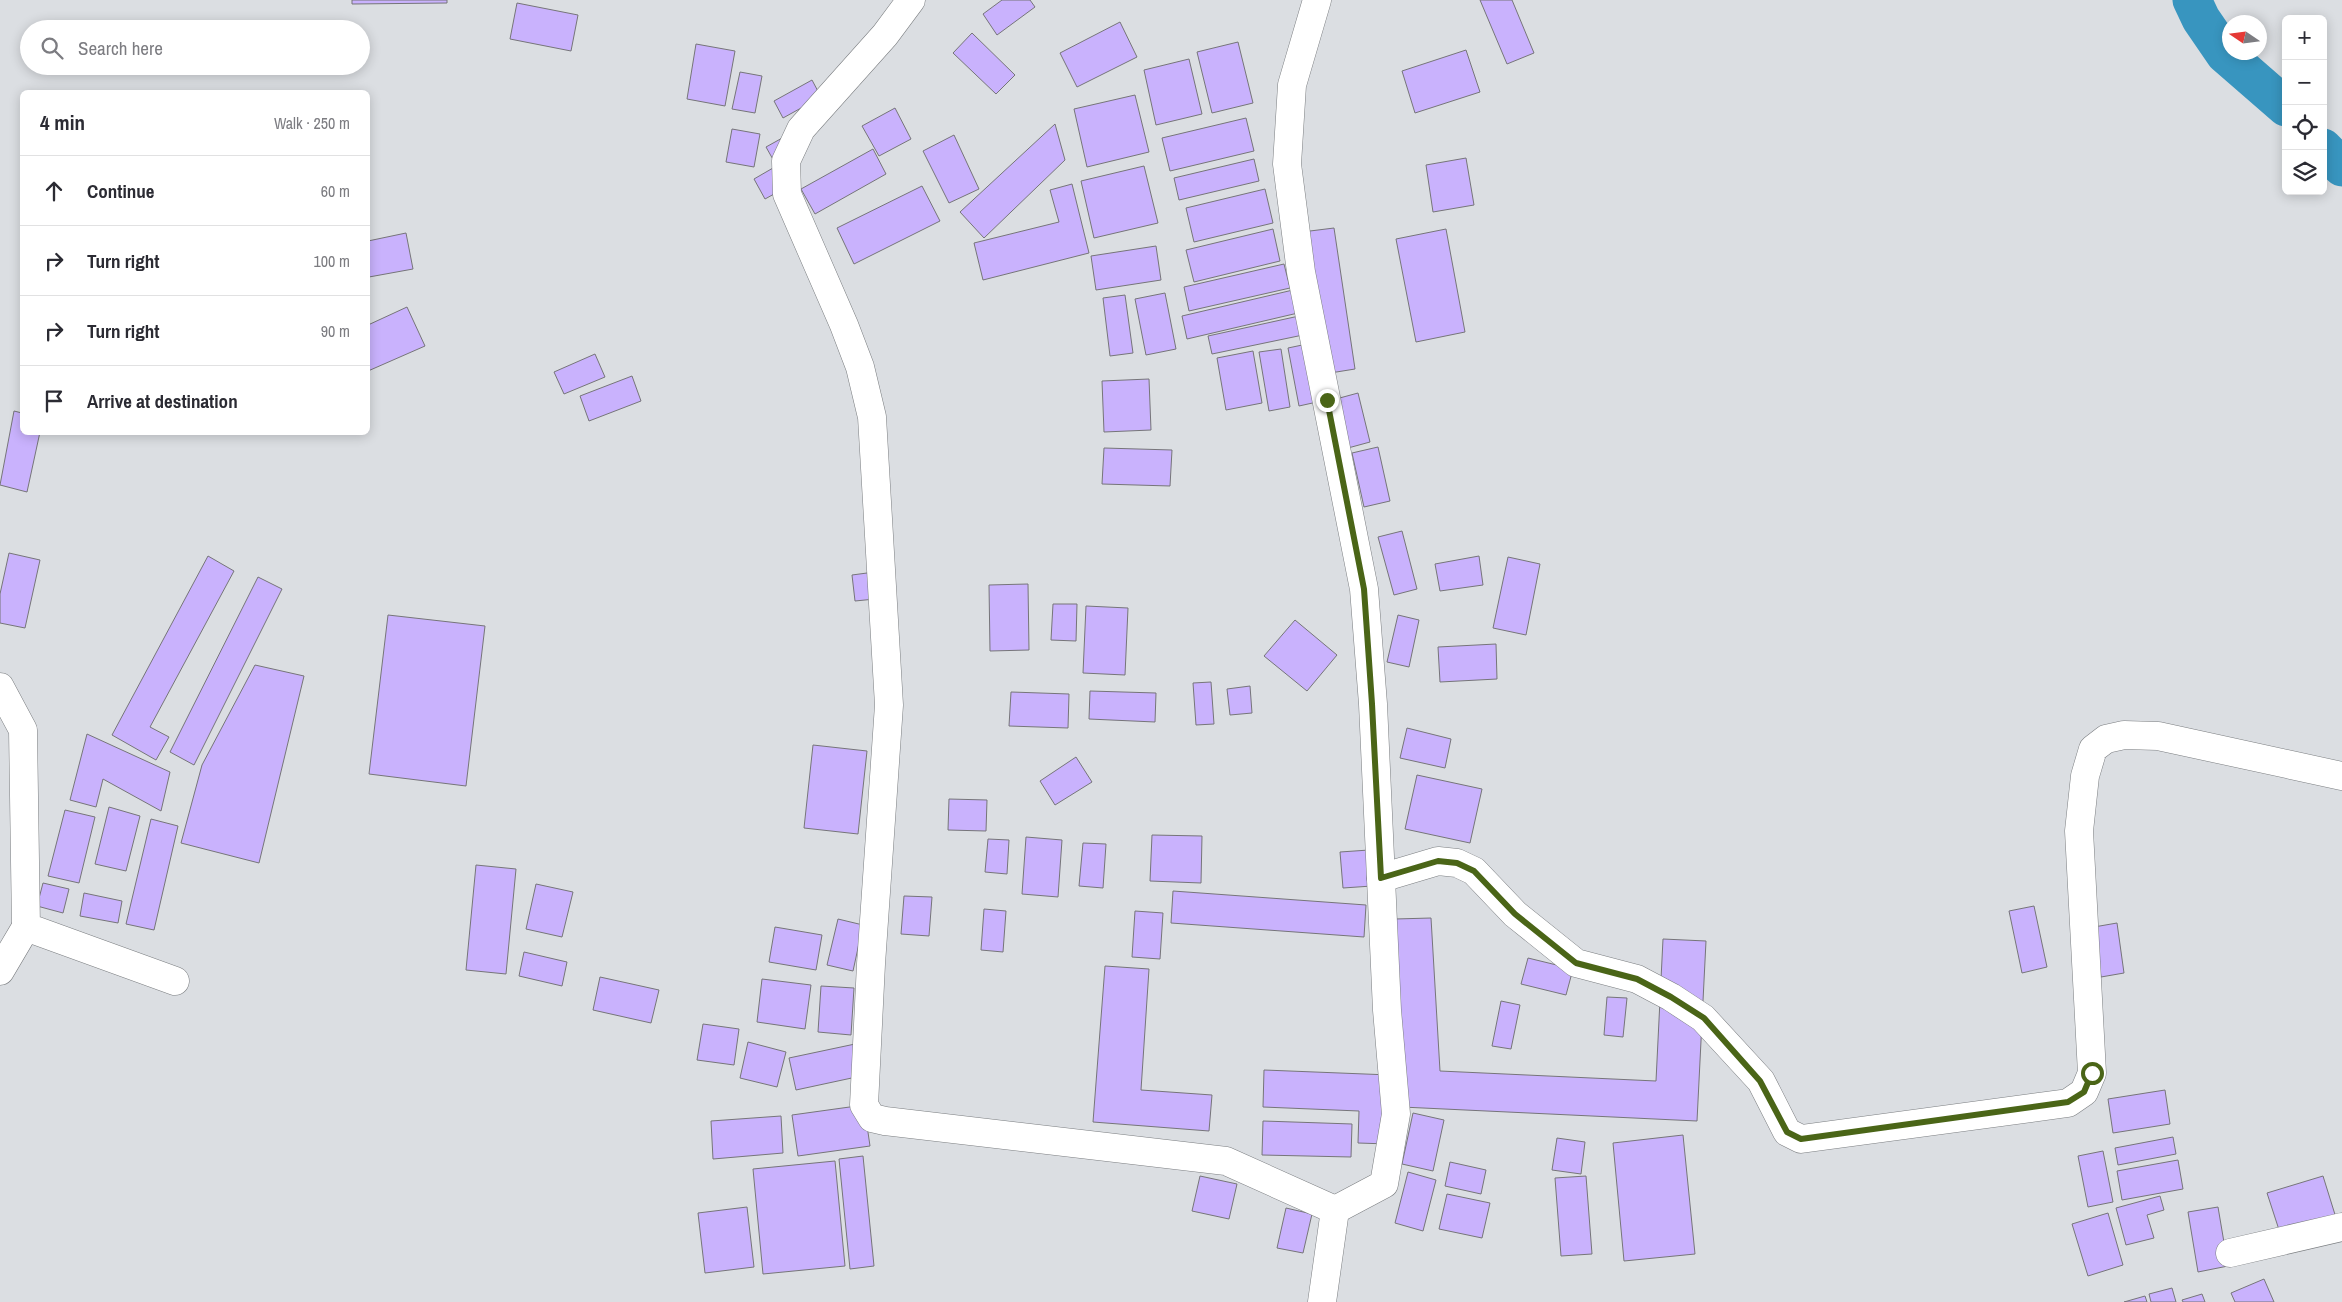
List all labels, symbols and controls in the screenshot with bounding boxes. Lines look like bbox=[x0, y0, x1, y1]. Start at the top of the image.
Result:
north arrow bbox=[2222, 15, 2267, 60]
map controls bbox=[2282, 15, 2327, 195]
button: + bbox=[2282, 15, 2327, 60]
search box bbox=[20, 20, 370, 75]
icon: search bbox=[38, 34, 66, 62]
text: Search here bbox=[78, 35, 163, 61]
button: − bbox=[2282, 60, 2327, 105]
button: locate bbox=[2282, 105, 2327, 150]
text: 4 min bbox=[40, 108, 85, 137]
text: Walk · 250 m bbox=[274, 112, 350, 134]
button: layers bbox=[2282, 150, 2327, 195]
icon: ahead bbox=[40, 177, 68, 205]
text: Continue bbox=[87, 178, 155, 204]
text: 60 m bbox=[321, 180, 350, 202]
icon: right bbox=[40, 247, 68, 275]
text: Turn right bbox=[87, 248, 159, 274]
text: 100 m bbox=[314, 250, 350, 272]
icon: right bbox=[40, 317, 68, 345]
text: Turn right bbox=[87, 318, 159, 344]
text: 90 m bbox=[321, 320, 350, 342]
icon: arrive bbox=[40, 387, 68, 415]
text: Arrive at destination bbox=[87, 388, 238, 414]
route end bbox=[1316, 389, 1339, 412]
route start bbox=[2081, 1062, 2104, 1085]

